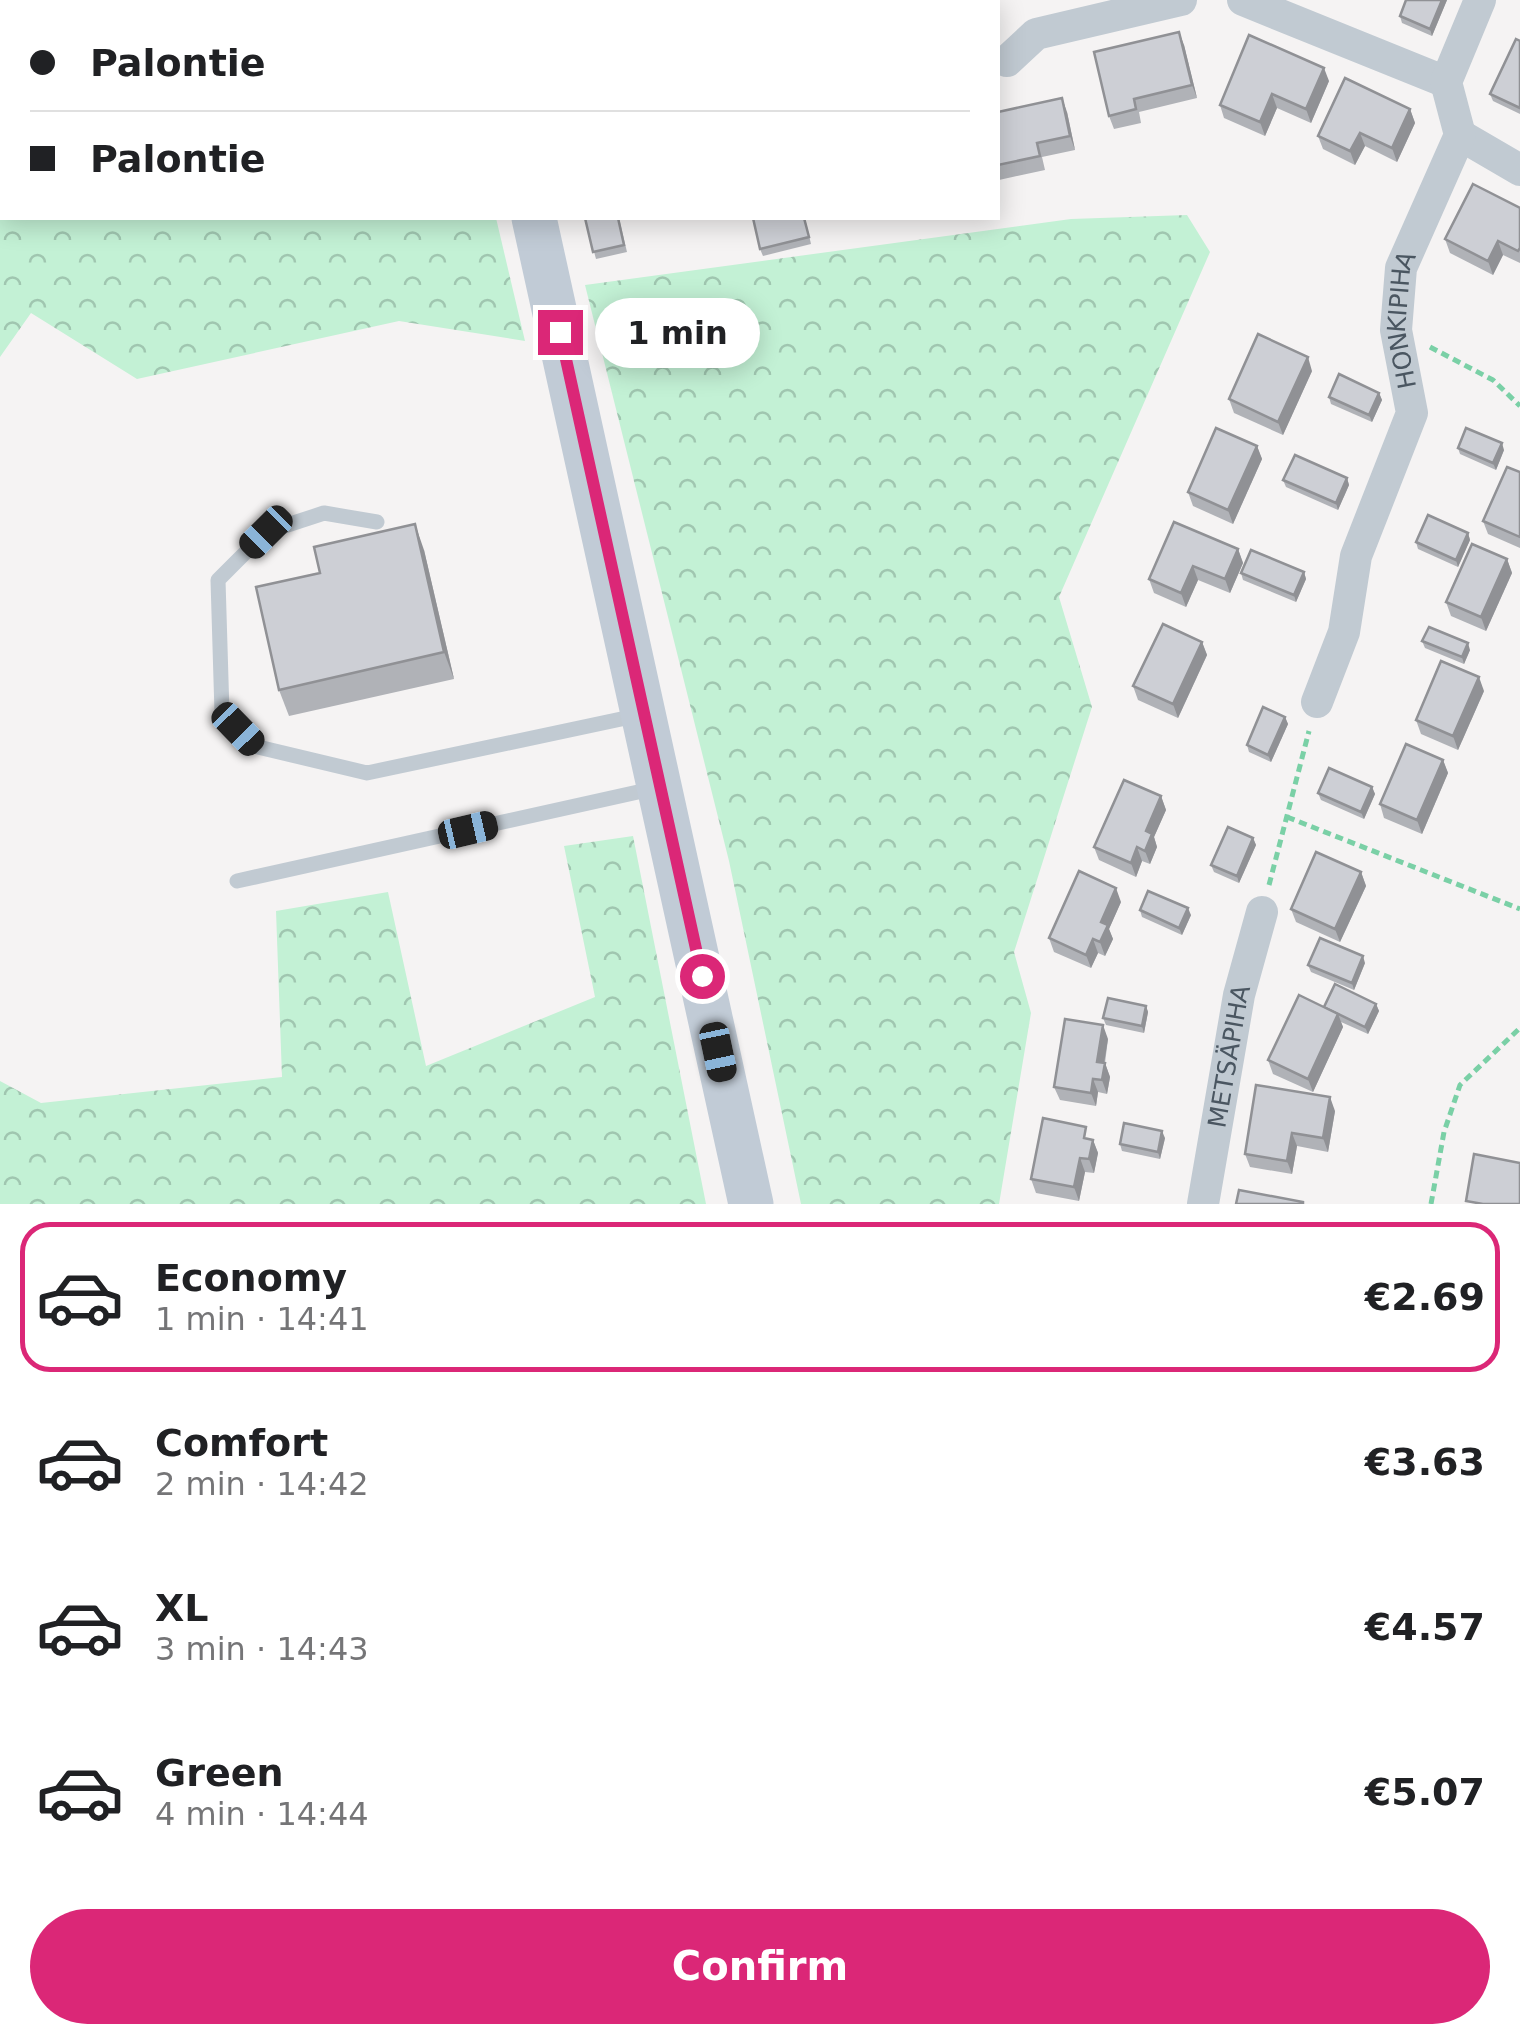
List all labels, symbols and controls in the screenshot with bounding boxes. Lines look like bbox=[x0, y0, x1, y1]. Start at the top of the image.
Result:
text: Palontie bbox=[90, 41, 266, 85]
text: Palontie bbox=[90, 137, 266, 181]
street label: HONKIPIHA bbox=[1382, 246, 1422, 391]
callout: 1 min bbox=[595, 297, 760, 367]
route end bbox=[538, 310, 583, 355]
text: 1 min bbox=[627, 314, 728, 352]
car bbox=[234, 500, 298, 564]
car bbox=[206, 697, 270, 761]
car bbox=[435, 809, 501, 851]
route start bbox=[680, 954, 725, 999]
street label: METSÄPIHA bbox=[1202, 981, 1256, 1130]
car bbox=[697, 1020, 739, 1084]
icon: car bbox=[35, 1252, 125, 1342]
text: Economy bbox=[155, 1256, 347, 1300]
text: €2.69 bbox=[1365, 1275, 1485, 1319]
text: 1 min · 14:41 bbox=[155, 1300, 369, 1338]
icon: car bbox=[35, 1417, 125, 1507]
text: Comfort bbox=[155, 1421, 328, 1465]
text: €3.63 bbox=[1365, 1440, 1485, 1484]
text: 2 min · 14:42 bbox=[155, 1465, 369, 1503]
icon: car bbox=[35, 1582, 125, 1672]
text: XL bbox=[155, 1586, 209, 1630]
text: €4.57 bbox=[1365, 1605, 1485, 1649]
text: 3 min · 14:43 bbox=[155, 1630, 369, 1668]
icon: car bbox=[35, 1747, 125, 1837]
text: Green bbox=[155, 1751, 284, 1795]
text: €5.07 bbox=[1365, 1770, 1485, 1814]
text: 4 min · 14:44 bbox=[155, 1795, 369, 1833]
button: Confirm bbox=[30, 1909, 1490, 2024]

